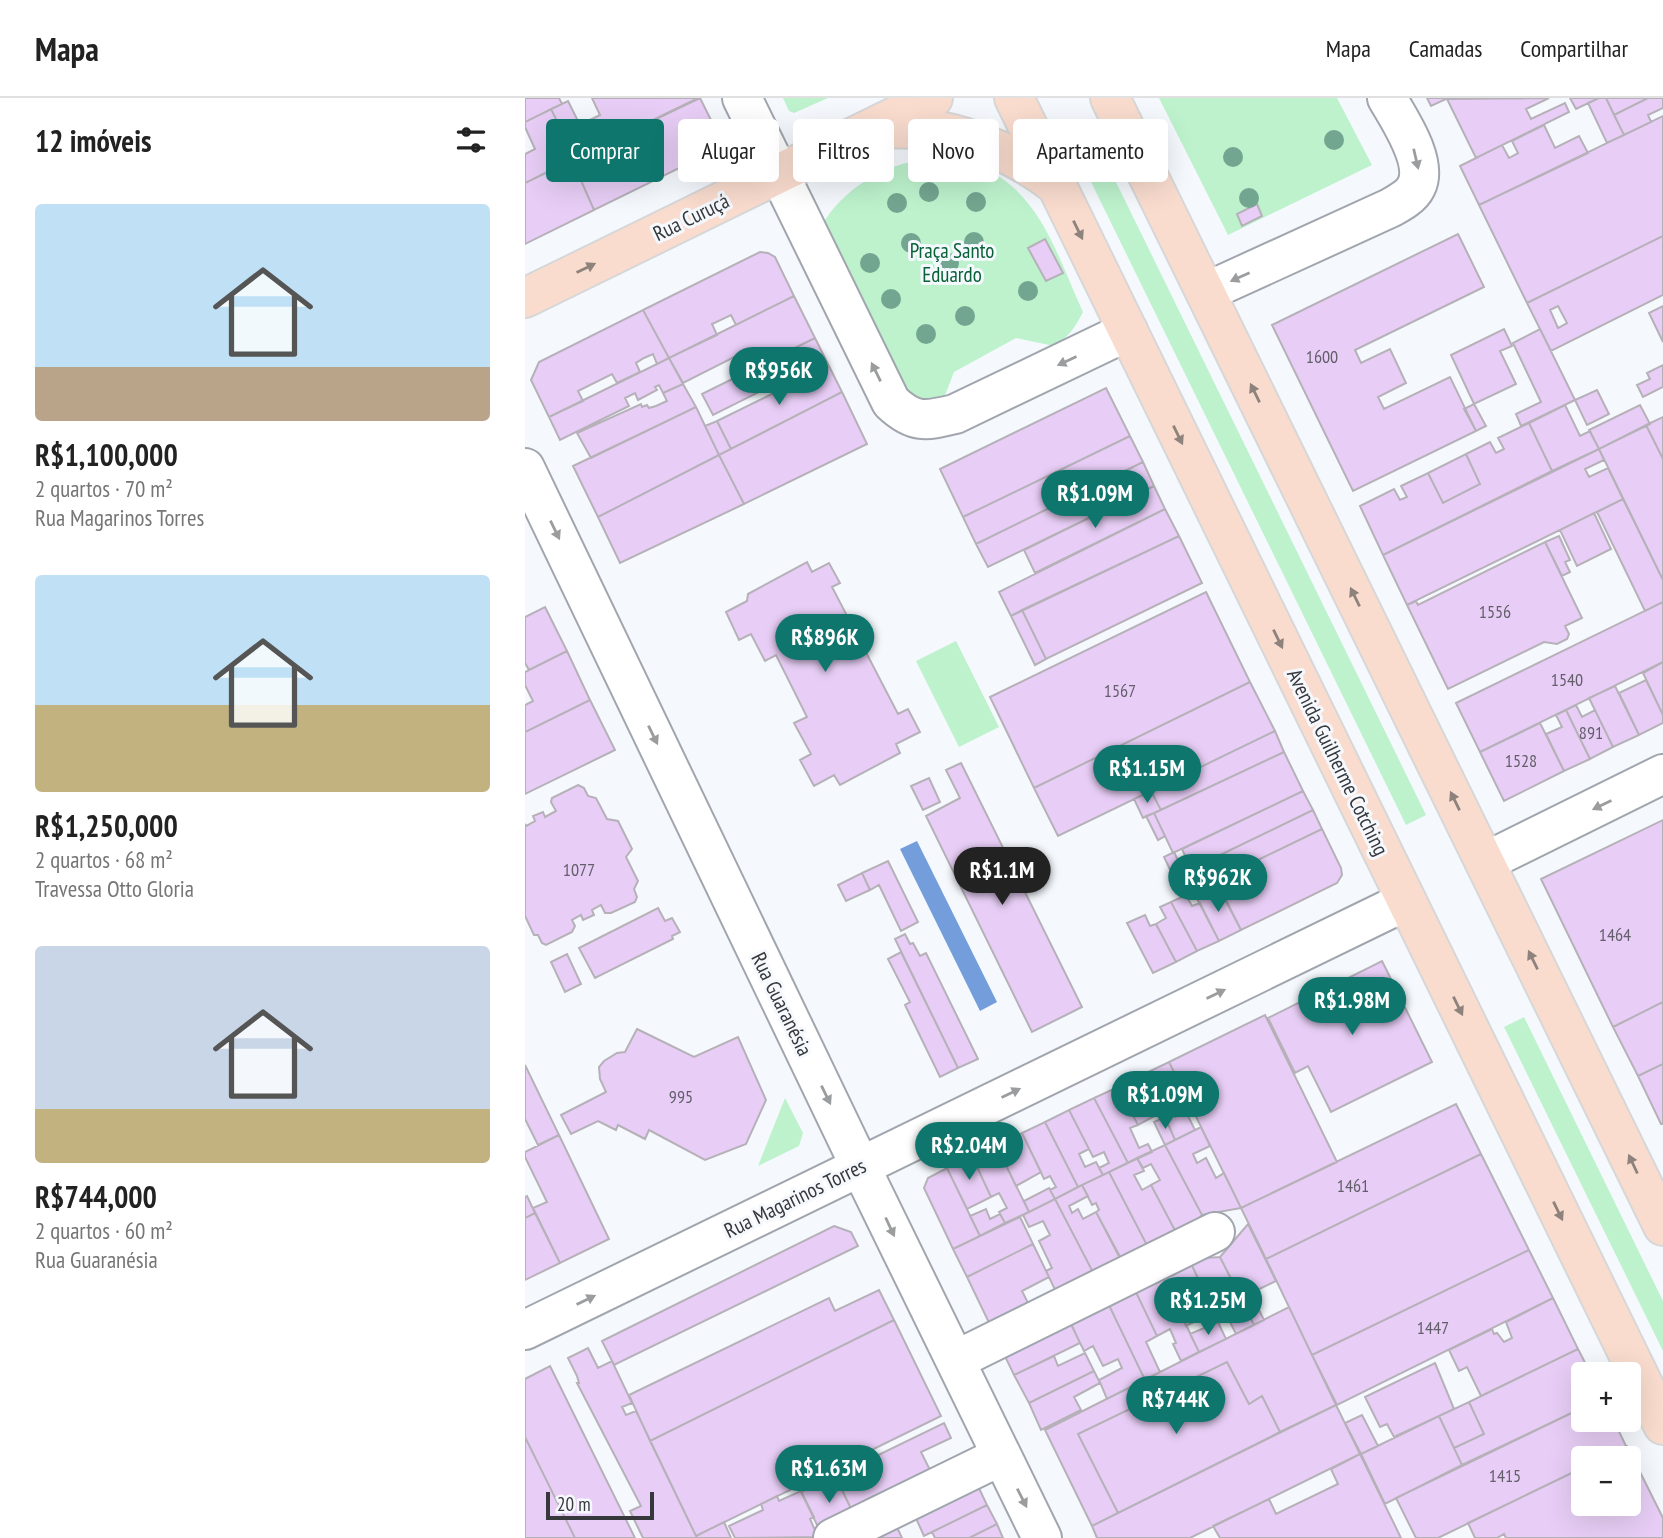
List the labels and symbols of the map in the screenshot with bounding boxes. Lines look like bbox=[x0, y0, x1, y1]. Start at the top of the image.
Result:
one-way arrow bbox=[1411, 148, 1422, 170]
street label: Rua Curuçá bbox=[649, 187, 733, 247]
one-way arrow bbox=[1073, 220, 1084, 240]
park label: Praça Santo Eduardo bbox=[910, 237, 994, 288]
one-way arrow bbox=[576, 263, 596, 274]
one-way arrow bbox=[1230, 271, 1250, 282]
house number: 1600 bbox=[1306, 345, 1338, 368]
pin: R$956K bbox=[722, 348, 836, 407]
one-way arrow bbox=[1056, 356, 1077, 367]
one-way arrow bbox=[871, 362, 882, 382]
one-way arrow bbox=[1249, 383, 1260, 403]
one-way arrow bbox=[1173, 424, 1184, 445]
pin: R$1.09M bbox=[1030, 470, 1160, 530]
one-way arrow bbox=[549, 520, 560, 540]
one-way arrow bbox=[1349, 587, 1360, 607]
house number: 1556 bbox=[1479, 600, 1511, 623]
pin: R$896K bbox=[768, 614, 882, 674]
one-way arrow bbox=[1272, 629, 1283, 649]
street label: Avenida Guilherme Cotching bbox=[1281, 664, 1395, 860]
house number: 1540 bbox=[1551, 668, 1583, 691]
house number: 1567 bbox=[1104, 679, 1136, 702]
house number: 891 bbox=[1579, 721, 1603, 744]
one-way arrow bbox=[647, 725, 659, 745]
pin: R$1.15M bbox=[1082, 746, 1212, 805]
house number: 1528 bbox=[1505, 749, 1537, 772]
one-way arrow bbox=[1449, 791, 1460, 811]
one-way arrow bbox=[1592, 799, 1612, 810]
pin: R$1.1M bbox=[945, 848, 1059, 907]
pin: R$962K bbox=[1161, 854, 1275, 914]
house number: 1077 bbox=[563, 858, 595, 881]
house number: 1464 bbox=[1599, 923, 1631, 946]
street label: Rua Guaranésia bbox=[745, 948, 819, 1060]
one-way arrow bbox=[1527, 950, 1539, 970]
pin: R$1.98M bbox=[1287, 978, 1417, 1037]
one-way arrow bbox=[1206, 988, 1226, 999]
one-way arrow bbox=[1452, 996, 1463, 1016]
pin: R$1.09M bbox=[1100, 1072, 1230, 1131]
one-way arrow bbox=[820, 1084, 831, 1105]
house number: 995 bbox=[669, 1085, 693, 1108]
one-way arrow bbox=[1001, 1087, 1021, 1099]
pin: R$2.04M bbox=[904, 1122, 1034, 1182]
street label: Rua Magarinos Torres bbox=[720, 1152, 870, 1244]
one-way arrow bbox=[1628, 1154, 1639, 1174]
house number: 1461 bbox=[1337, 1174, 1369, 1197]
one-way arrow bbox=[1552, 1201, 1563, 1221]
one-way arrow bbox=[884, 1217, 896, 1237]
pin: R$1.25M bbox=[1143, 1278, 1273, 1337]
one-way arrow bbox=[576, 1295, 596, 1306]
house number: 1447 bbox=[1417, 1316, 1449, 1339]
pin: R$744K bbox=[1119, 1376, 1233, 1436]
pin: R$1.63M bbox=[764, 1446, 894, 1505]
house number: 1415 bbox=[1489, 1464, 1521, 1487]
one-way arrow bbox=[1015, 1488, 1027, 1508]
scale bar bbox=[546, 1489, 655, 1521]

